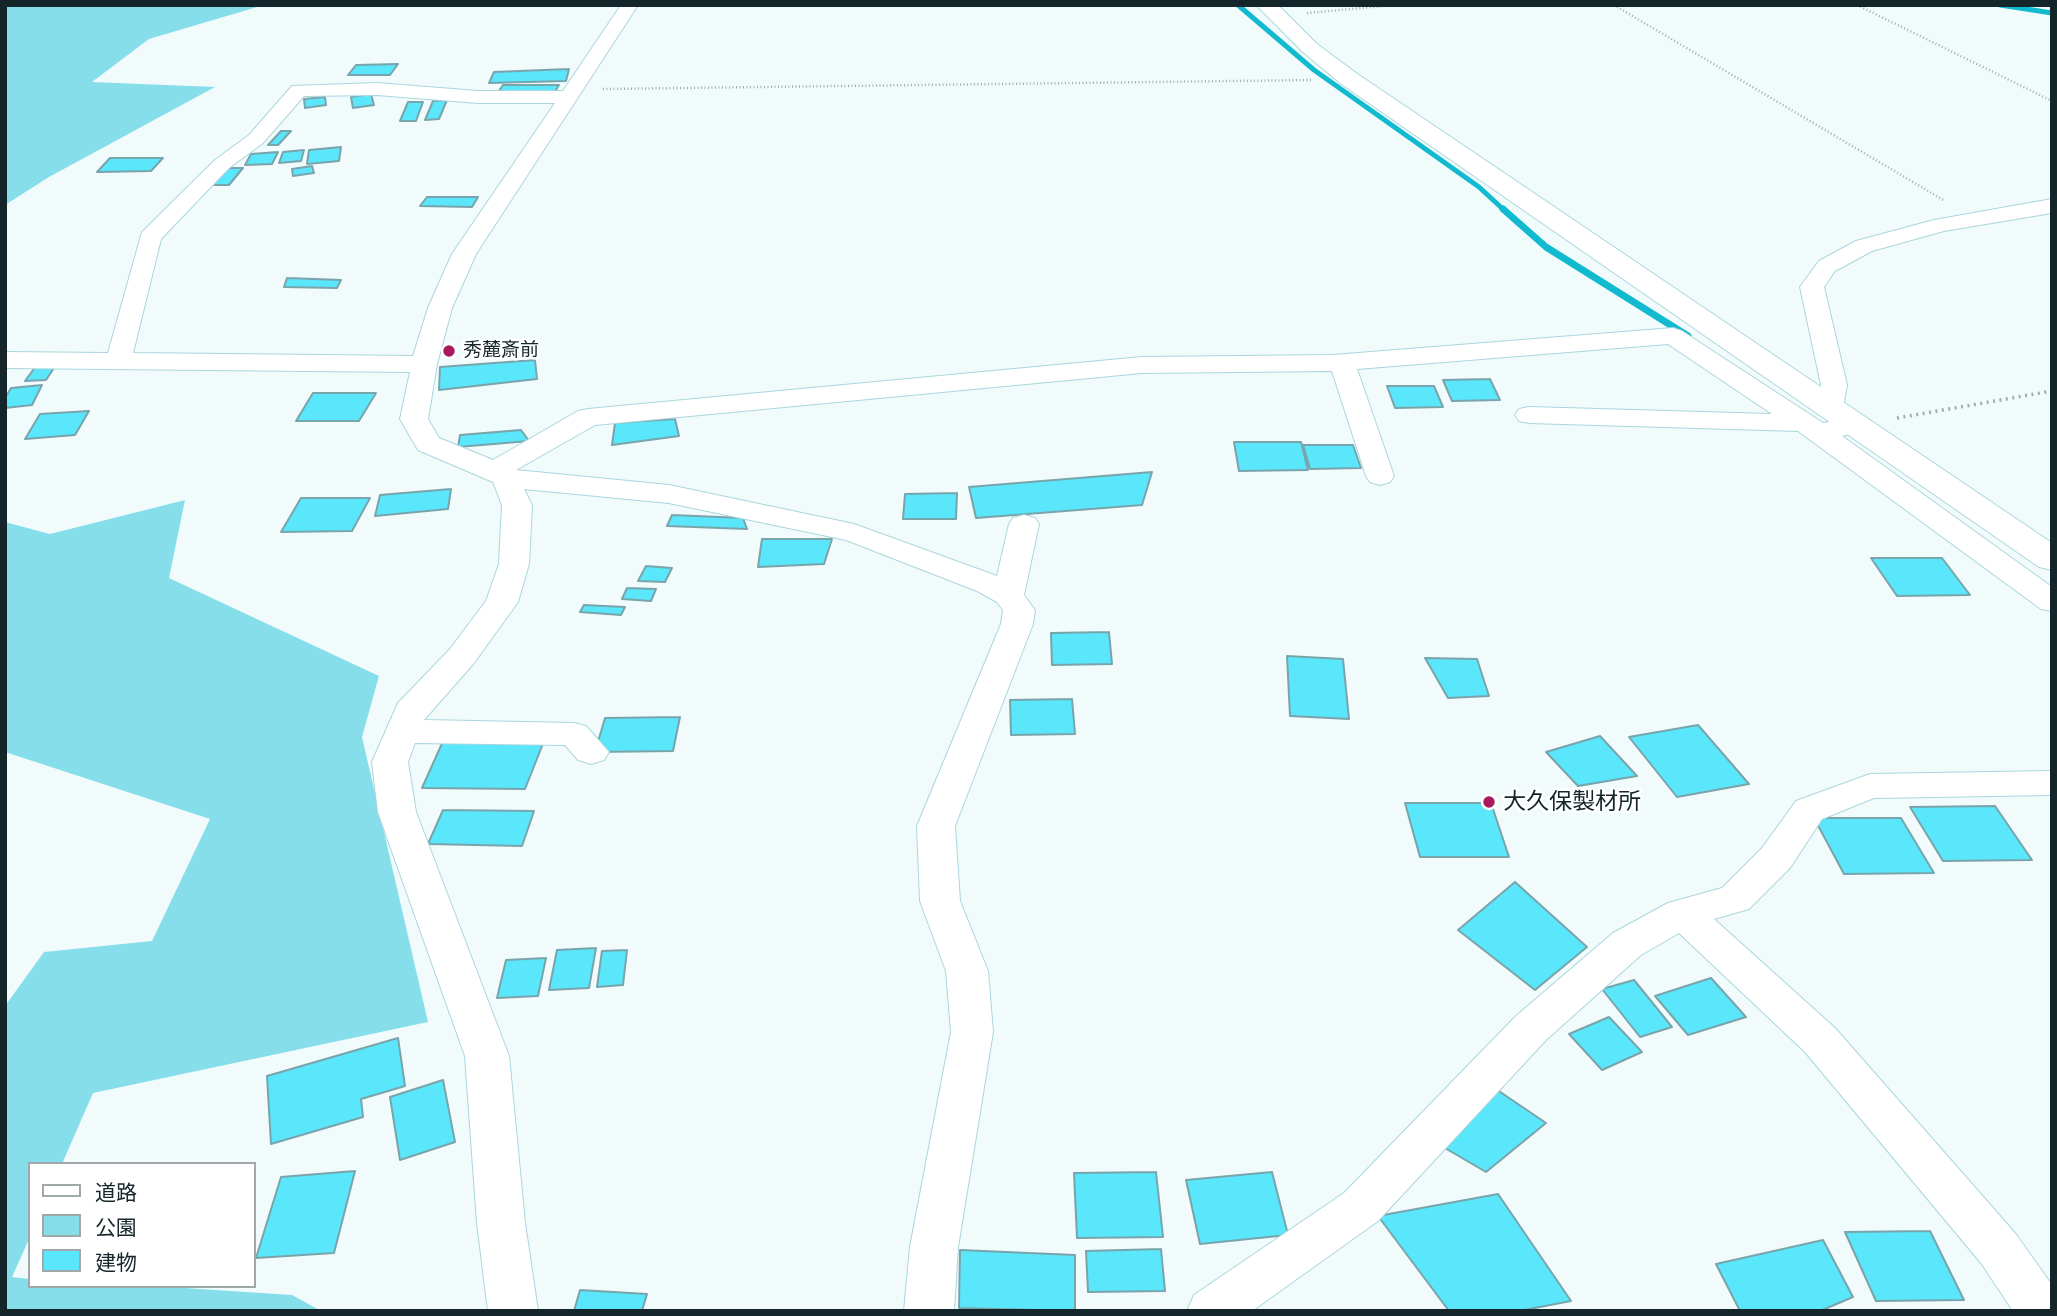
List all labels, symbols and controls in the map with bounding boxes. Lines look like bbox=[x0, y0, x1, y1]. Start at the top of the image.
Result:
place label: 秀麓斎前 bbox=[463, 340, 539, 362]
marker: 秀麓斎前 bbox=[441, 343, 457, 359]
place label: 大久保製材所 bbox=[1503, 788, 1641, 816]
marker: 大久保製材所 bbox=[1481, 794, 1497, 810]
legend bbox=[28, 1162, 256, 1288]
text: 道路 bbox=[95, 1179, 137, 1206]
text: 公園 bbox=[95, 1214, 137, 1241]
text: 建物 bbox=[95, 1249, 137, 1276]

